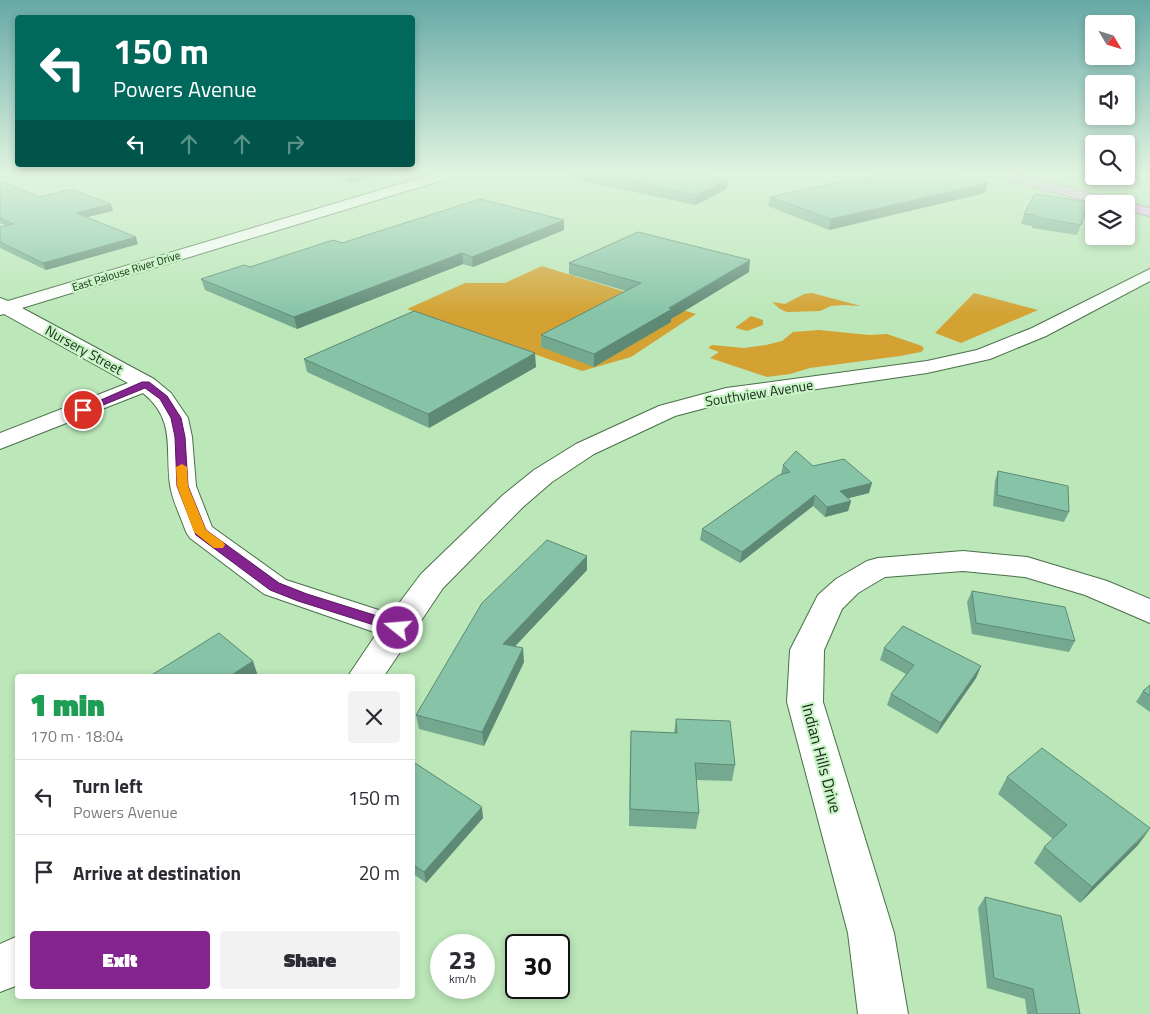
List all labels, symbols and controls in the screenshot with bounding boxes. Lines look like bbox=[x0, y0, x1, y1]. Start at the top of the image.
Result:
north arrow bbox=[1085, 15, 1135, 65]
map controls bbox=[1085, 15, 1135, 245]
text: 150 m bbox=[113, 24, 209, 78]
icon: left bbox=[30, 35, 95, 100]
text: Powers Avenue bbox=[113, 72, 257, 106]
button: sound bbox=[1085, 75, 1135, 125]
icon: left bbox=[122, 130, 150, 158]
icon: ahead bbox=[175, 130, 203, 158]
icon: ahead bbox=[228, 130, 256, 158]
icon: right bbox=[281, 130, 309, 158]
button: search bbox=[1085, 135, 1135, 185]
button: layers bbox=[1085, 195, 1135, 245]
street label: East Palouse River Drive bbox=[70, 247, 183, 295]
street label: Nursery Street bbox=[41, 320, 127, 380]
street label: Southview Avenue bbox=[703, 374, 814, 411]
pin bbox=[62, 389, 104, 431]
icon: arrive bbox=[69, 396, 97, 424]
position arrow bbox=[371, 601, 423, 653]
text: 1 min bbox=[30, 682, 105, 728]
button: close bbox=[348, 691, 400, 743]
street label: Indian Hills Drive bbox=[796, 701, 848, 815]
text: 170 m · 18:04 bbox=[30, 724, 124, 748]
text: Turn left bbox=[73, 771, 143, 800]
icon: left bbox=[30, 783, 58, 811]
text: 150 m bbox=[348, 783, 400, 812]
text: Powers Avenue bbox=[73, 800, 178, 824]
icon: arrive bbox=[30, 858, 58, 886]
text: Arrive at destination bbox=[73, 858, 241, 887]
text: 20 m bbox=[359, 858, 400, 887]
button: Exit bbox=[30, 931, 210, 989]
button: Share bbox=[220, 931, 400, 989]
speed limit sign: 30 bbox=[505, 934, 570, 999]
text: 23 bbox=[448, 941, 477, 979]
text: km/h bbox=[449, 969, 476, 988]

